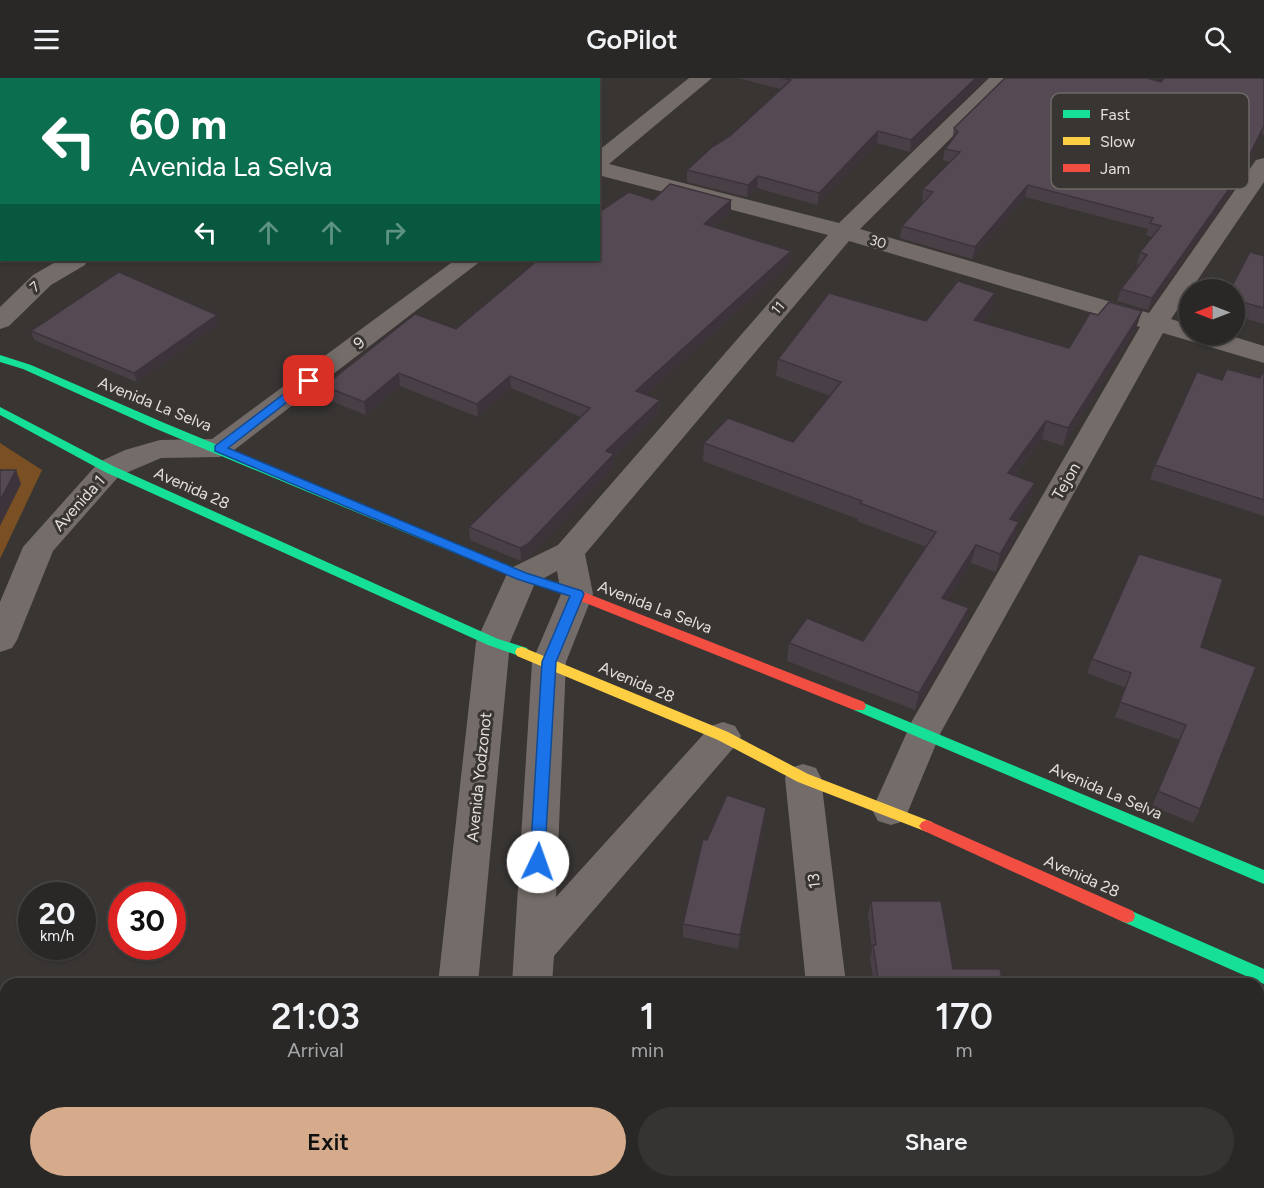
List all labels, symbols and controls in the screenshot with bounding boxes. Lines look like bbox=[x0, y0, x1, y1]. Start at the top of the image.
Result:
icon: menu bbox=[30, 23, 63, 56]
text: GoPilot bbox=[586, 23, 678, 56]
icon: search bbox=[1201, 23, 1234, 56]
legend bbox=[1051, 93, 1249, 189]
text: 60 m bbox=[129, 99, 227, 150]
icon: left bbox=[30, 102, 108, 180]
text: Fast bbox=[1100, 105, 1130, 124]
text: Slow bbox=[1100, 132, 1135, 151]
text: Avenida La Selva bbox=[129, 150, 332, 183]
text: Jam bbox=[1100, 159, 1130, 178]
icon: left bbox=[189, 216, 222, 249]
icon: ahead bbox=[252, 216, 285, 249]
icon: ahead bbox=[315, 216, 348, 249]
icon: right bbox=[378, 216, 411, 249]
street label: 30 bbox=[868, 232, 888, 252]
street label: 7 bbox=[27, 278, 44, 296]
north arrow bbox=[1179, 279, 1245, 345]
map controls bbox=[1179, 279, 1245, 345]
street label: 11 bbox=[768, 298, 788, 318]
street label: 9 bbox=[350, 333, 368, 353]
pin bbox=[283, 355, 334, 406]
icon: arrive bbox=[292, 364, 325, 397]
street label: Avenida La Selva bbox=[96, 373, 214, 435]
street label: Tejon bbox=[1048, 459, 1084, 503]
street label: Avenida 28 bbox=[151, 463, 233, 513]
street label: Avenida 1 bbox=[49, 471, 109, 535]
street label: Avenida La Selva bbox=[595, 577, 715, 637]
street label: Avenida 28 bbox=[596, 658, 678, 706]
street label: Avenida Yodzonot bbox=[463, 711, 495, 843]
street label: Avenida La Selva bbox=[1047, 759, 1165, 823]
position arrow bbox=[506, 830, 570, 894]
street label: Avenida 28 bbox=[1041, 851, 1123, 901]
street label: 13 bbox=[804, 872, 824, 890]
speed limit sign: 30 bbox=[108, 882, 186, 960]
text: 20 bbox=[39, 895, 75, 932]
text: km/h bbox=[40, 927, 74, 945]
text: 21:03 bbox=[271, 995, 360, 1038]
text: 1 bbox=[640, 995, 655, 1038]
text: 170 bbox=[935, 995, 993, 1038]
text: Arrival bbox=[287, 1038, 344, 1062]
text: min bbox=[631, 1038, 664, 1062]
text: m bbox=[955, 1038, 972, 1062]
button: Exit bbox=[30, 1107, 626, 1176]
button: Share bbox=[638, 1107, 1234, 1176]

